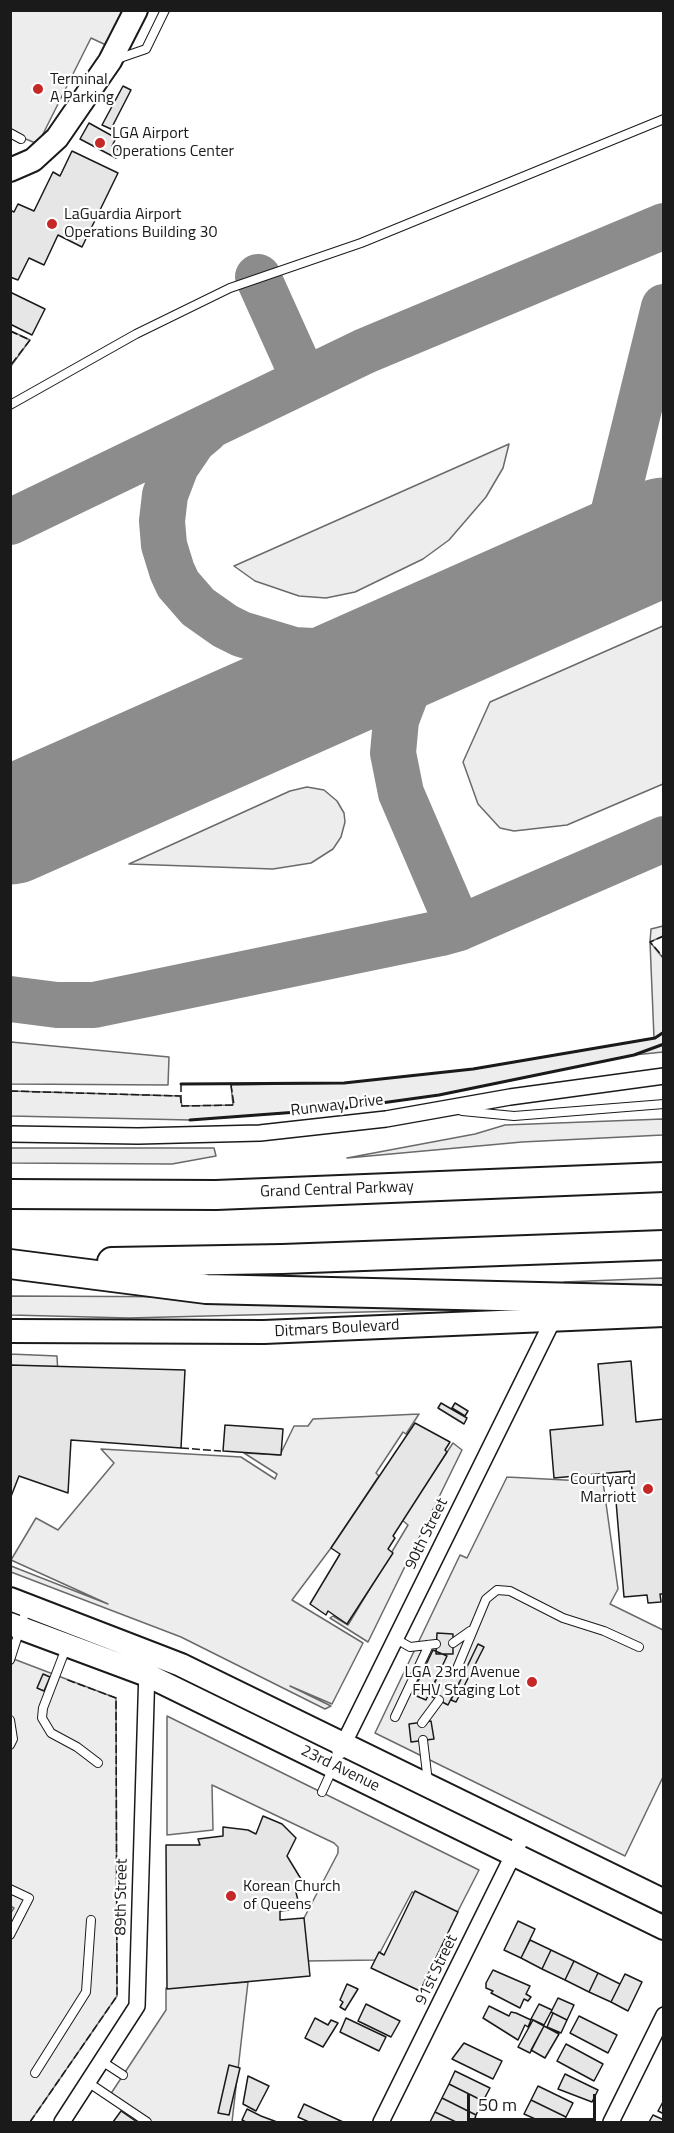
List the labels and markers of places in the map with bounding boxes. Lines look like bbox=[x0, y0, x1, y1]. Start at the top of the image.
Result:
place label: Terminal A Parking bbox=[50, 70, 114, 108]
marker: Terminal A Parking bbox=[31, 82, 45, 96]
place label: LGA Airport Operations Center bbox=[112, 124, 234, 162]
marker: LGA Airport Operations Center bbox=[93, 136, 107, 150]
place label: LaGuardia Airport Operations Building 30 bbox=[64, 205, 218, 243]
marker: LaGuardia Airport Operations Building 30 bbox=[45, 217, 59, 231]
place label: Courtyard Marriott bbox=[570, 1470, 636, 1508]
marker: Courtyard Marriott bbox=[641, 1482, 655, 1496]
place label: LGA 23rd Avenue FHV Staging Lot bbox=[404, 1663, 520, 1701]
marker: LGA 23rd Avenue FHV Staging Lot bbox=[525, 1675, 539, 1689]
place label: Korean Church of Queens bbox=[243, 1877, 341, 1915]
marker: Korean Church of Queens bbox=[224, 1889, 238, 1903]

